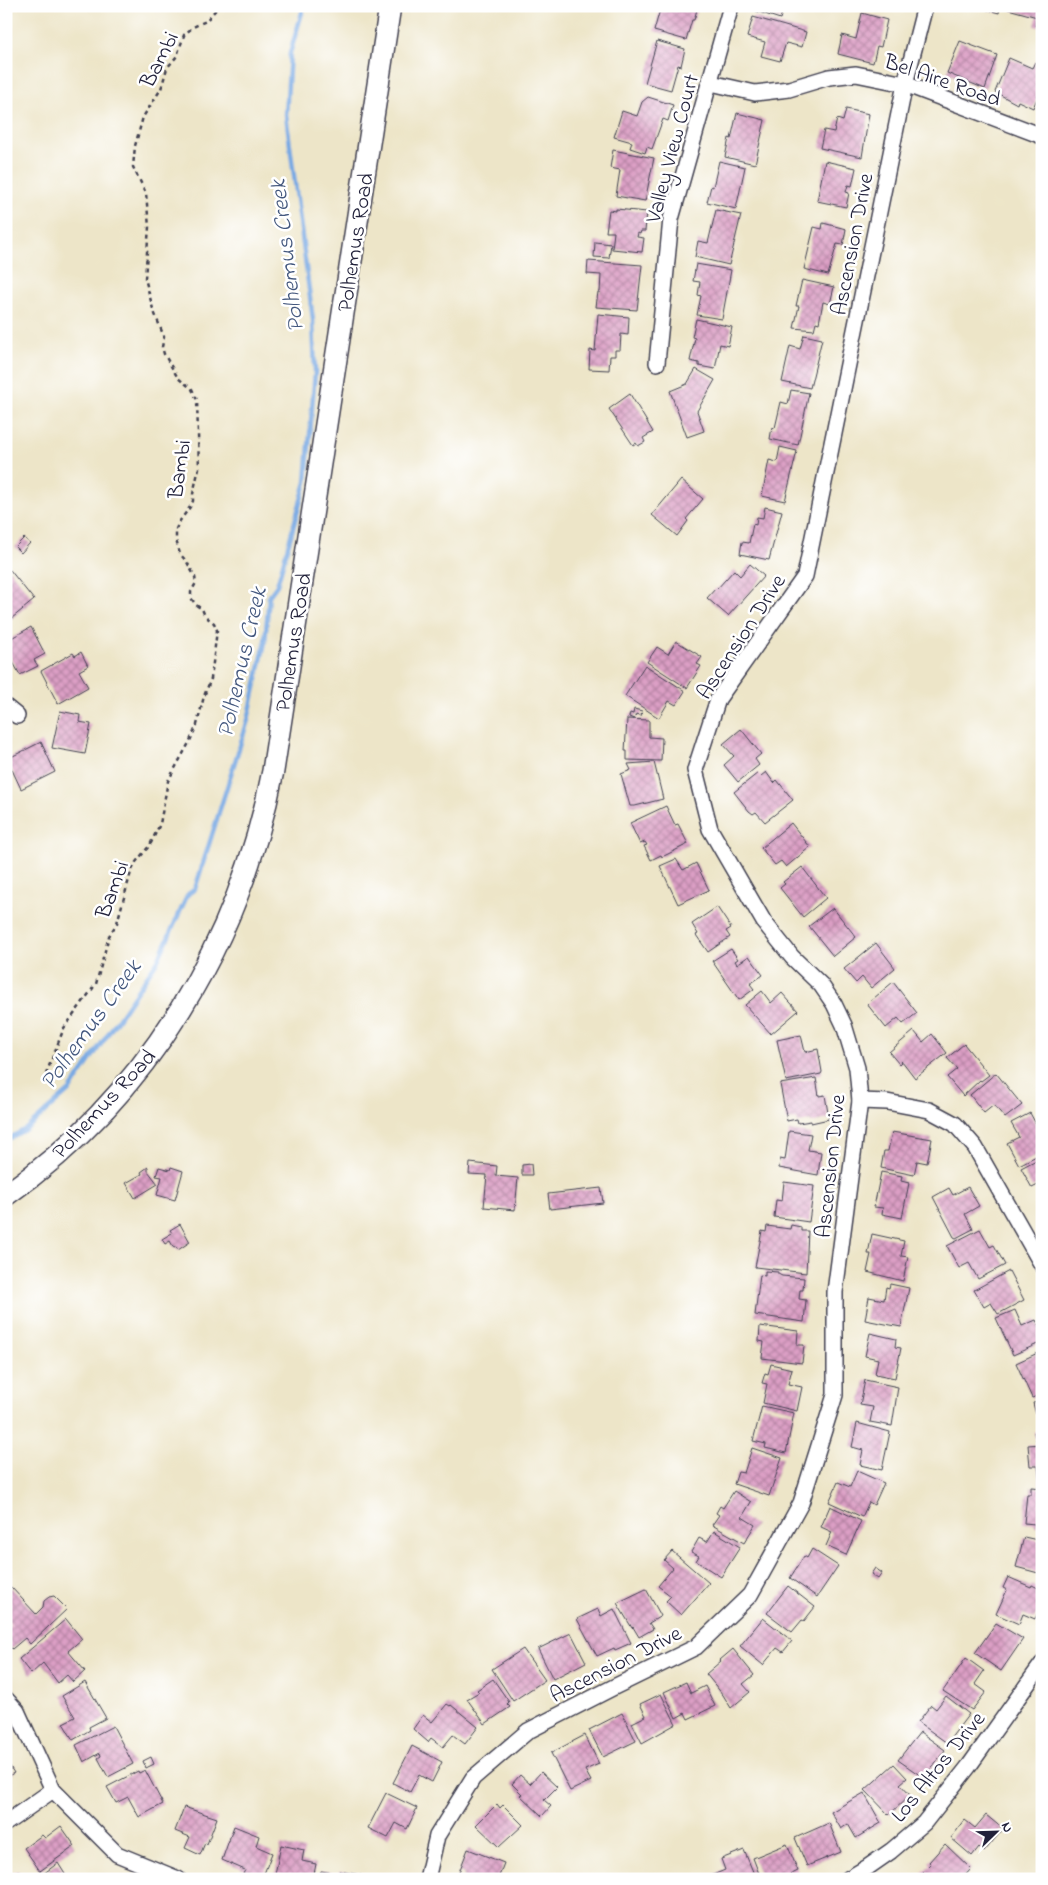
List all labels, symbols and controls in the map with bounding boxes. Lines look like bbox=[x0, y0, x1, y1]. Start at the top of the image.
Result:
street label: Bambi bbox=[132, 27, 188, 95]
street label: Bel Aire Road bbox=[878, 47, 1005, 117]
street label: Valley View Court bbox=[638, 70, 710, 228]
street label: Polhemus Road bbox=[330, 171, 384, 314]
street label: Ascension Drive bbox=[824, 171, 883, 318]
water label: Polhemus Creek bbox=[262, 176, 315, 334]
street label: Bambi bbox=[161, 438, 201, 502]
street label: Ascension Drive bbox=[690, 568, 795, 707]
street label: Polhemus Road bbox=[268, 571, 322, 714]
water label: Polhemus Creek bbox=[209, 582, 278, 741]
street label: Bambi bbox=[88, 857, 139, 924]
water label: Polhemus Creek bbox=[33, 952, 152, 1098]
street label: Polhemus Road bbox=[46, 1043, 165, 1167]
street label: Ascension Drive bbox=[809, 1093, 855, 1240]
street label: Ascension Drive bbox=[545, 1619, 688, 1713]
street label: Los Altos Drive bbox=[884, 1705, 994, 1830]
north arrow bbox=[970, 1808, 1020, 1858]
text: N bbox=[995, 1819, 1018, 1836]

